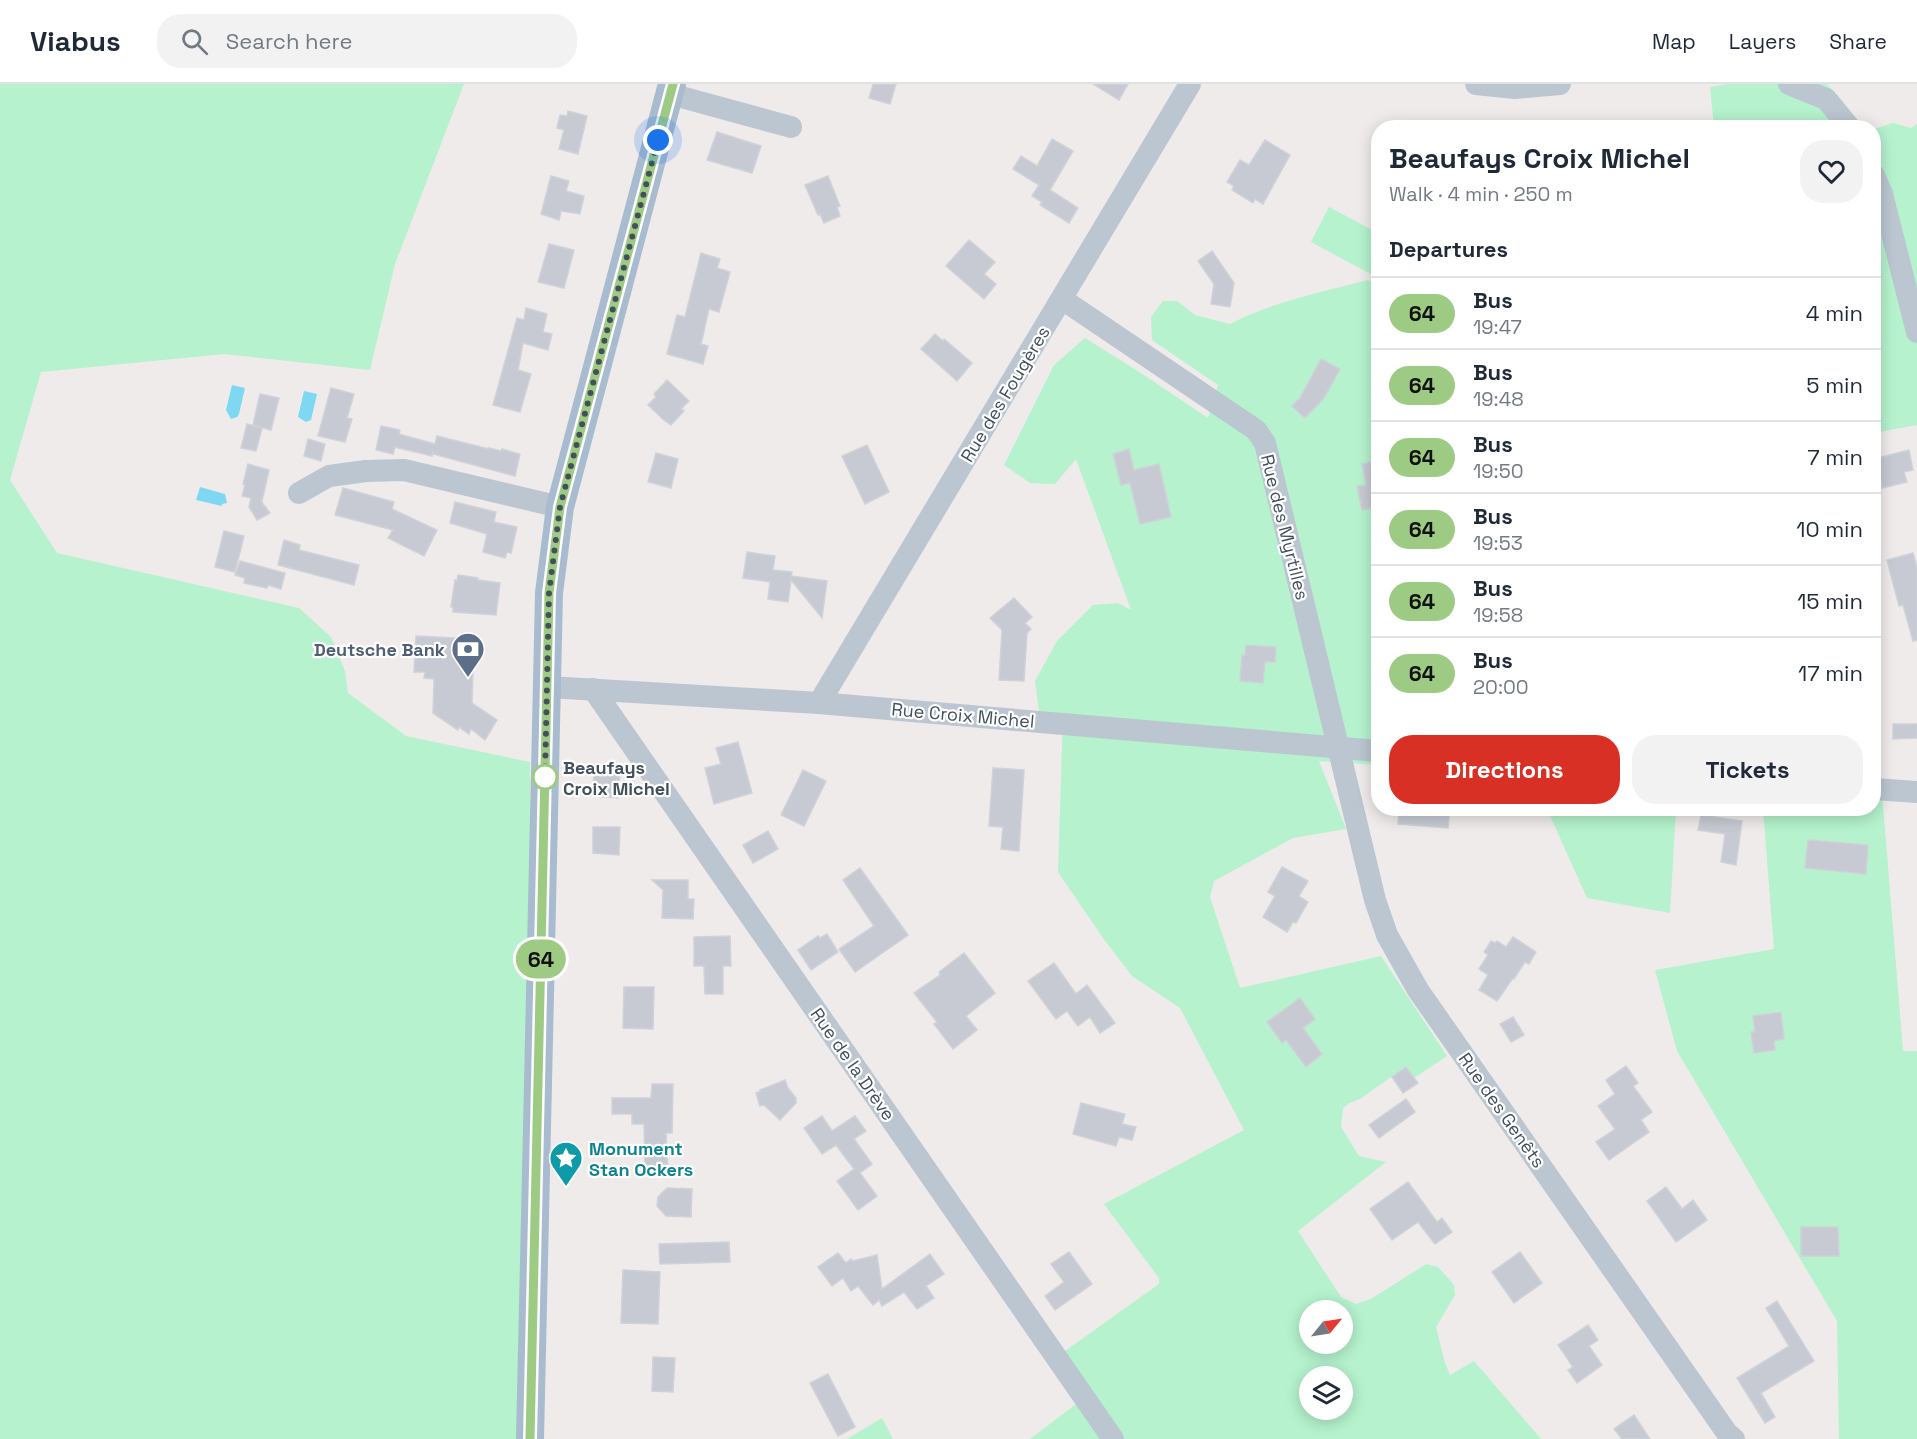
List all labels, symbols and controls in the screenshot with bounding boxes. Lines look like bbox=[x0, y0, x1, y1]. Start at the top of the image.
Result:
search box bbox=[157, 14, 577, 68]
text: Viabus bbox=[30, 23, 121, 59]
icon: search bbox=[178, 25, 211, 58]
text: Search here bbox=[226, 27, 353, 55]
text: Map bbox=[1652, 28, 1696, 55]
text: Layers bbox=[1729, 28, 1796, 55]
text: Share bbox=[1829, 28, 1887, 55]
your location bbox=[643, 125, 673, 155]
text: Beaufays Croix Michel bbox=[1389, 140, 1690, 176]
button: heart bbox=[1800, 140, 1863, 203]
text: Walk · 4 min · 250 m bbox=[1389, 181, 1573, 207]
text: Departures bbox=[1389, 235, 1508, 263]
text: Bus bbox=[1473, 286, 1513, 314]
text: 4 min bbox=[1806, 299, 1863, 327]
text: 64 bbox=[1409, 300, 1435, 327]
text: 19:47 bbox=[1473, 314, 1522, 340]
street label: Rue des Fougères bbox=[955, 322, 1055, 466]
text: Bus bbox=[1473, 358, 1513, 386]
text: 5 min bbox=[1806, 371, 1863, 399]
text: 64 bbox=[1409, 372, 1435, 399]
text: 19:48 bbox=[1473, 386, 1524, 412]
text: Bus bbox=[1473, 430, 1513, 458]
text: 7 min bbox=[1807, 443, 1863, 471]
text: 64 bbox=[1409, 444, 1435, 471]
street label: Rue des Myrtilles bbox=[1256, 452, 1314, 602]
text: 19:50 bbox=[1473, 458, 1523, 484]
text: Bus bbox=[1473, 502, 1513, 530]
text: 10 min bbox=[1796, 515, 1863, 543]
text: 64 bbox=[1409, 516, 1435, 543]
text: 19:53 bbox=[1473, 530, 1523, 556]
text: Bus bbox=[1473, 574, 1513, 602]
text: 15 min bbox=[1797, 587, 1863, 615]
text: 64 bbox=[1409, 588, 1435, 615]
text: 19:58 bbox=[1473, 602, 1523, 628]
bank icon: Deutsche Bank bbox=[450, 631, 486, 678]
place label: Deutsche Bank bbox=[314, 638, 445, 661]
text: Bus bbox=[1473, 646, 1513, 674]
text: 17 min bbox=[1798, 659, 1863, 687]
text: 64 bbox=[1409, 660, 1435, 687]
text: 20:00 bbox=[1473, 674, 1529, 700]
street label: Rue Croix Michel bbox=[891, 697, 1035, 733]
button: Directions bbox=[1389, 735, 1620, 804]
button: Tickets bbox=[1632, 735, 1863, 804]
place label: Beaufays Croix Michel bbox=[563, 756, 670, 800]
marker: Beaufays Croix Michel bbox=[532, 764, 558, 790]
line badge: 64 bbox=[514, 940, 568, 978]
text: 64 bbox=[528, 946, 554, 973]
street label: Rue de la Drève bbox=[806, 1003, 900, 1125]
street label: Rue des Genêts bbox=[1454, 1048, 1550, 1172]
place label: Monument Stan Ockers bbox=[589, 1137, 693, 1181]
place icon: Monument Stan Ockers bbox=[548, 1140, 584, 1187]
north arrow bbox=[1299, 1300, 1353, 1354]
map controls bbox=[1299, 1300, 1353, 1420]
button: layers bbox=[1299, 1366, 1353, 1420]

